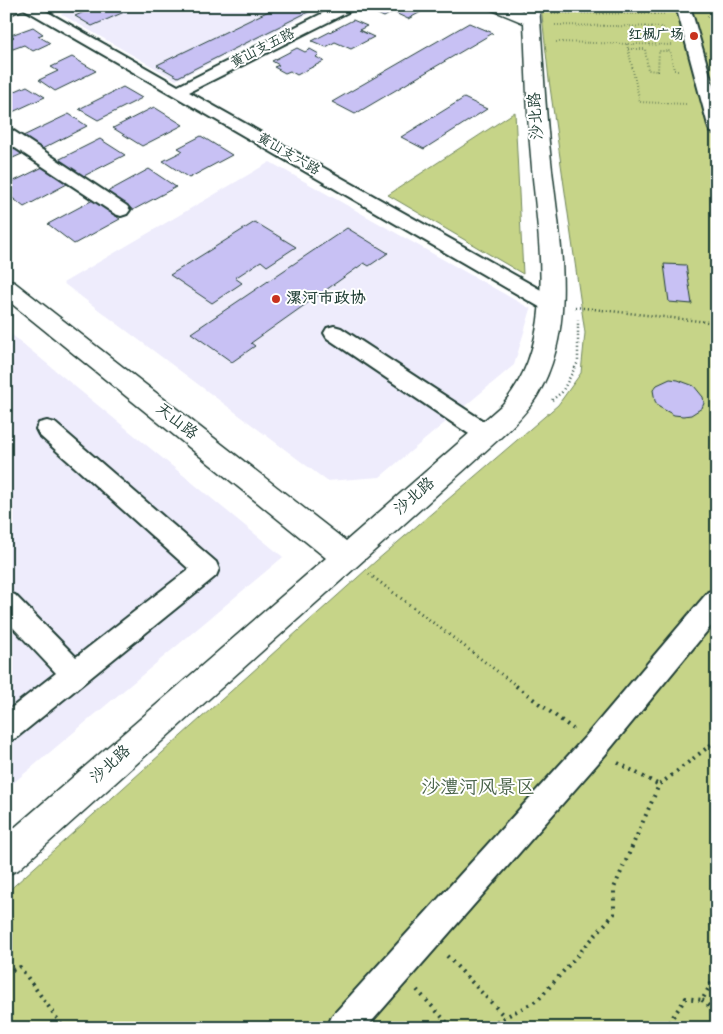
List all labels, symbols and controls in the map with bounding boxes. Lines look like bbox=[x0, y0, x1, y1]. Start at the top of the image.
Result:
street label: 黄山支五路 bbox=[227, 24, 299, 74]
place label: 红枫广场 bbox=[628, 26, 684, 46]
marker: 红枫广场 bbox=[688, 30, 700, 42]
street label: 沙北路 bbox=[524, 91, 550, 141]
street label: 黄山支六路 bbox=[253, 129, 323, 181]
place label: 漯河市政协 bbox=[286, 288, 366, 311]
marker: 漯河市政协 bbox=[270, 293, 282, 305]
street label: 天山路 bbox=[150, 398, 202, 446]
street label: 沙北路 bbox=[389, 473, 441, 521]
street label: 沙北路 bbox=[85, 740, 137, 790]
park label: 沙澧河风景区 bbox=[421, 776, 535, 803]

